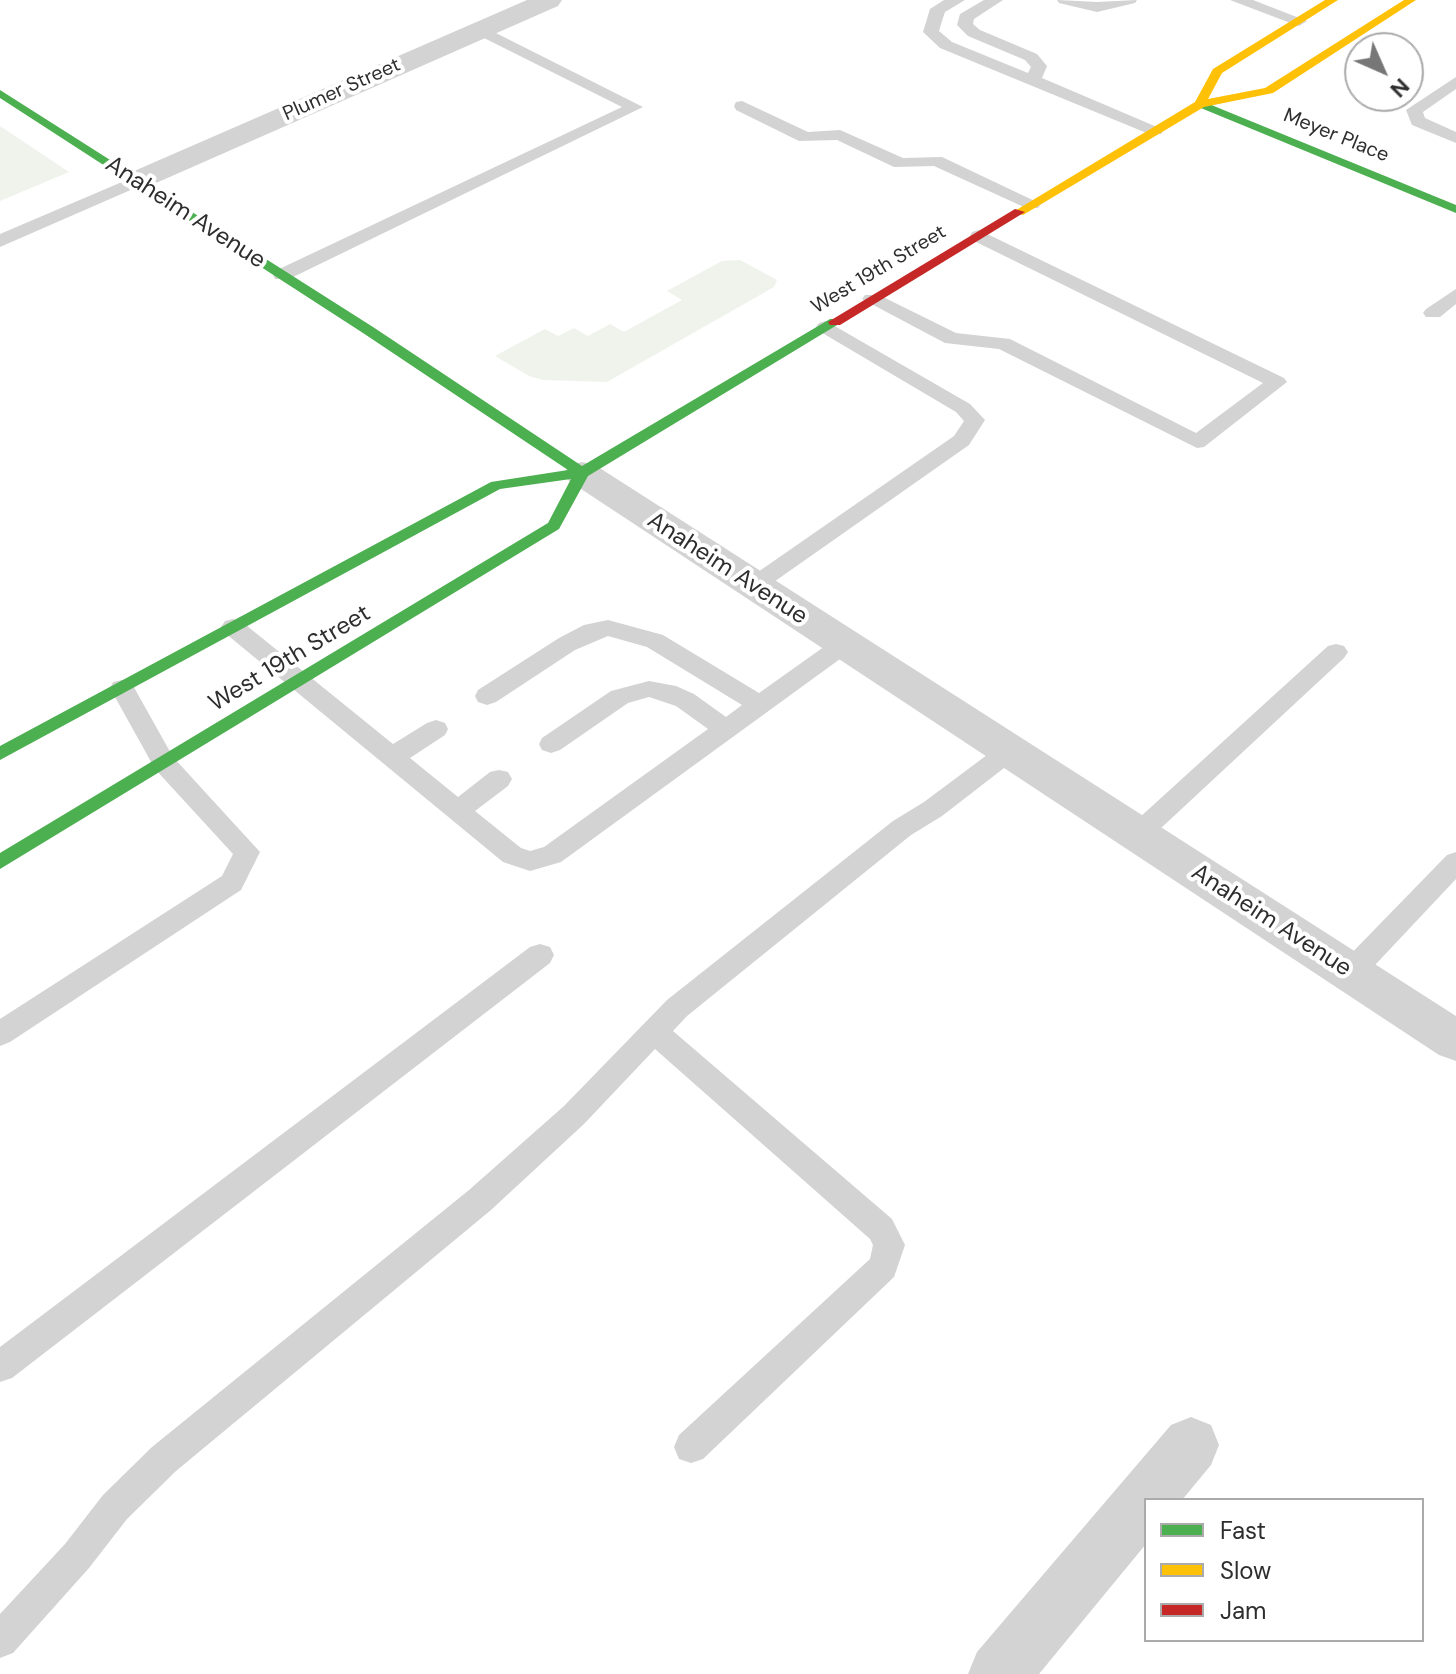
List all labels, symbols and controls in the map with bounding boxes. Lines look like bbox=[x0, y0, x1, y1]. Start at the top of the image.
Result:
north arrow bbox=[1344, 32, 1424, 112]
street label: Plumer Street bbox=[280, 53, 404, 127]
text: N bbox=[1384, 72, 1416, 104]
street label: Meyer Place bbox=[1280, 104, 1392, 168]
street label: Anaheim Avenue bbox=[99, 150, 271, 276]
street label: West 19th Street bbox=[807, 220, 951, 320]
street label: Anaheim Avenue bbox=[641, 506, 813, 632]
street label: West 19th Street bbox=[204, 599, 376, 719]
street label: Anaheim Avenue bbox=[1185, 858, 1357, 984]
legend bbox=[1144, 1498, 1424, 1642]
text: Fast bbox=[1220, 1515, 1266, 1546]
text: Slow bbox=[1220, 1555, 1271, 1586]
text: Jam bbox=[1220, 1595, 1266, 1626]

